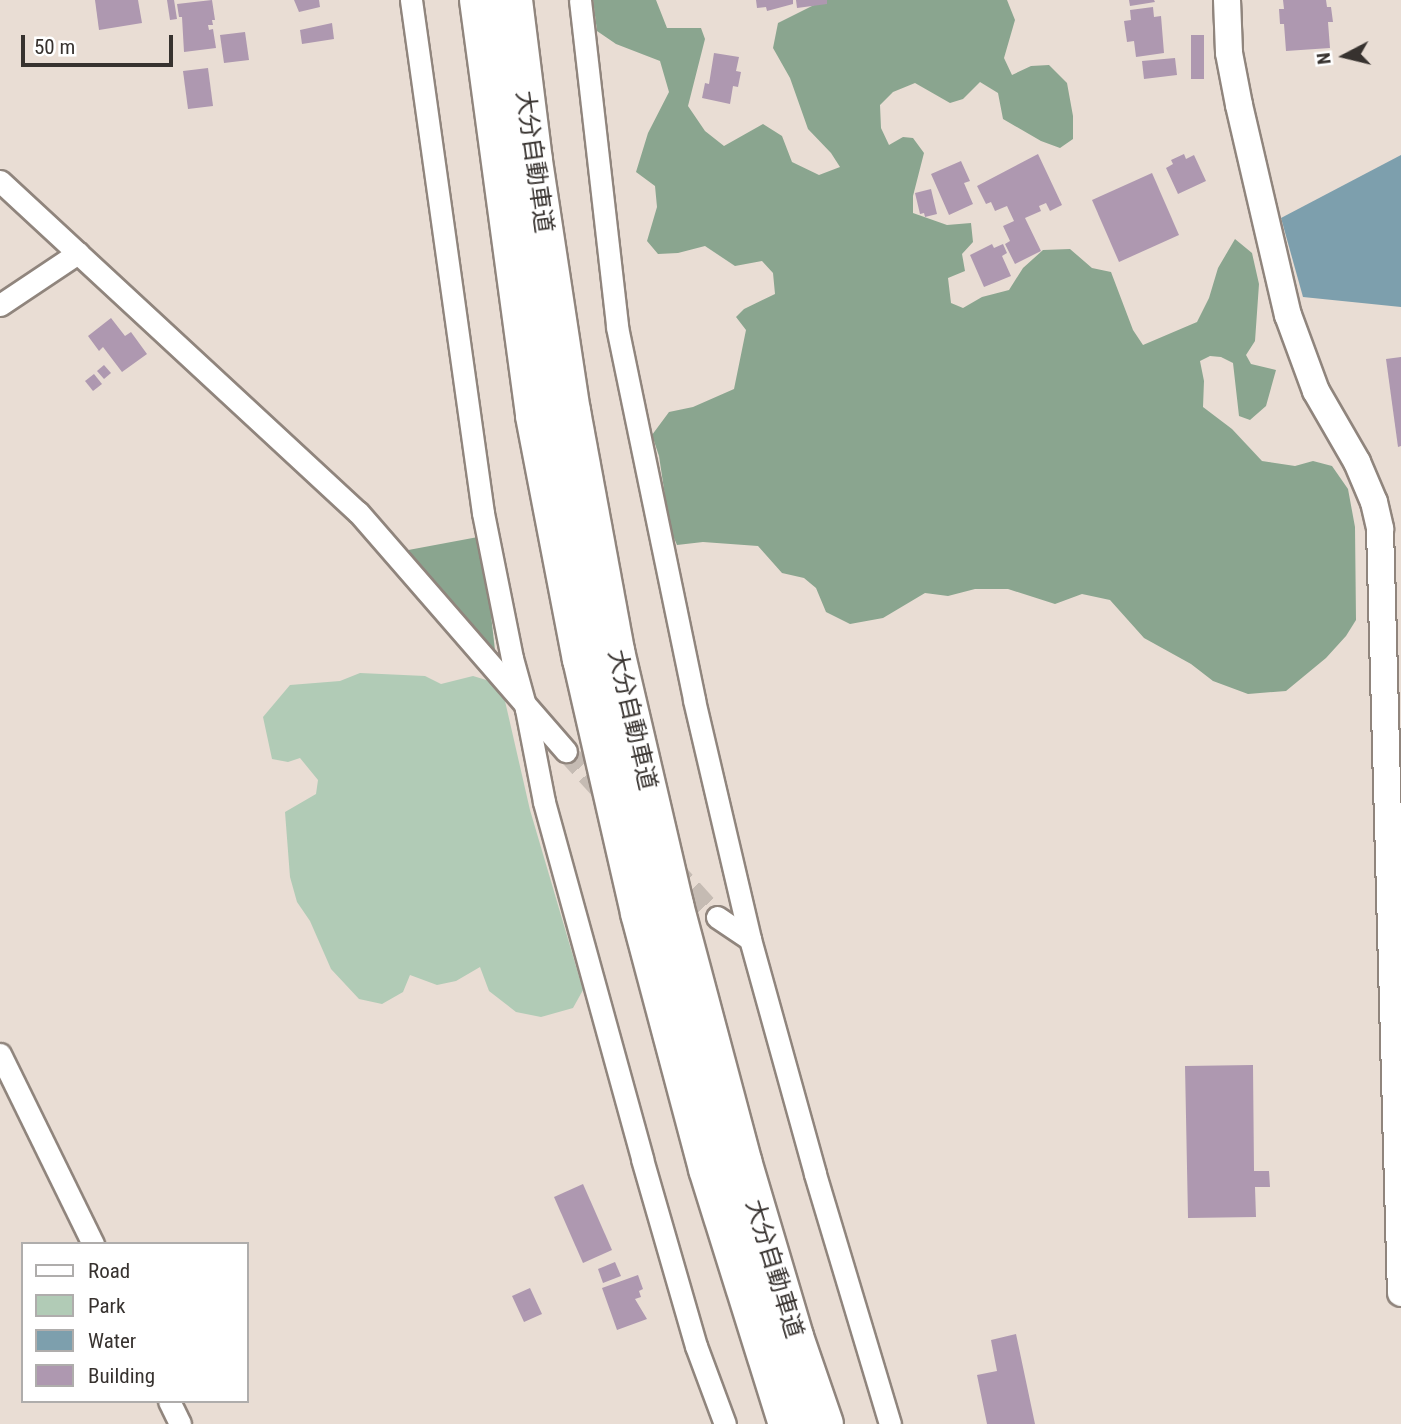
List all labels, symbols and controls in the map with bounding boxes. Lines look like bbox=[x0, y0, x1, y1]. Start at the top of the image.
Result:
scale bar bbox=[24, 21, 177, 65]
north arrow bbox=[1310, 21, 1380, 91]
text: 50 m bbox=[34, 35, 75, 59]
text: N bbox=[1312, 51, 1336, 66]
street label: 大分自動車道 bbox=[510, 89, 558, 235]
street label: 大分自動車道 bbox=[602, 647, 662, 793]
street label: 大分自動車道 bbox=[739, 1196, 809, 1342]
legend bbox=[21, 1242, 248, 1403]
text: Road bbox=[88, 1259, 130, 1283]
text: Park bbox=[88, 1294, 125, 1318]
text: Water bbox=[88, 1329, 136, 1353]
text: Building bbox=[88, 1364, 155, 1388]

